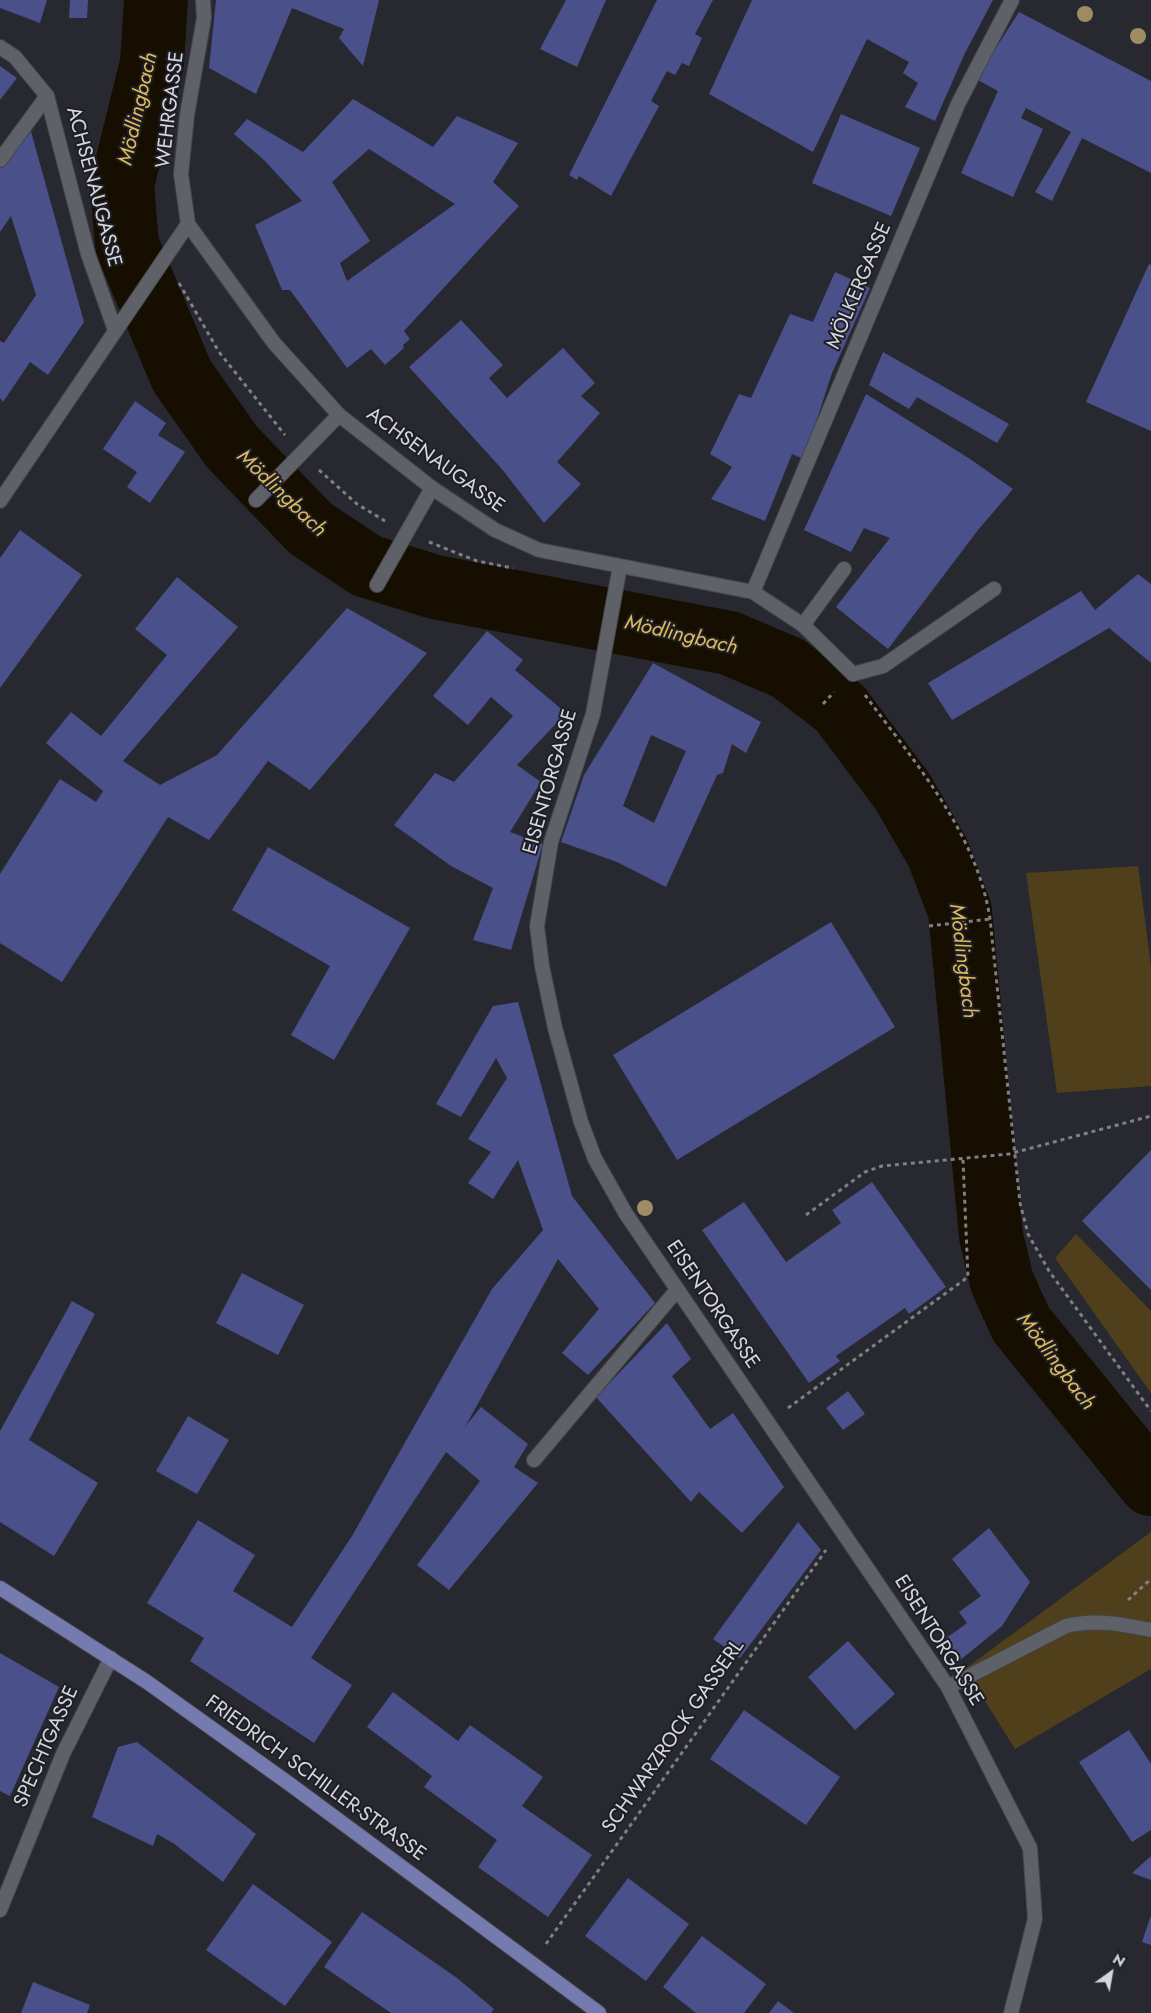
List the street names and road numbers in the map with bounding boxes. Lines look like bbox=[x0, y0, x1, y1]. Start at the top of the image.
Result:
street label: WEHRGASSE bbox=[152, 50, 190, 170]
street label: ACHSENAUGASSE bbox=[60, 104, 126, 270]
street label: MÖLKERGASSE bbox=[822, 219, 898, 353]
street label: ACHSENAUGASSE bbox=[361, 403, 509, 519]
street label: EISENTORGASSE bbox=[519, 707, 583, 857]
street label: EISENTORGASSE bbox=[660, 1236, 764, 1374]
street label: EISENTORGASSE bbox=[888, 1571, 988, 1711]
street label: SCHWARZROCK GASSERL bbox=[598, 1635, 750, 1839]
street label: SPECHTGASSE bbox=[10, 1683, 84, 1811]
street label: FRIEDRICH SCHILLER-STRASSE bbox=[200, 1691, 430, 1867]

